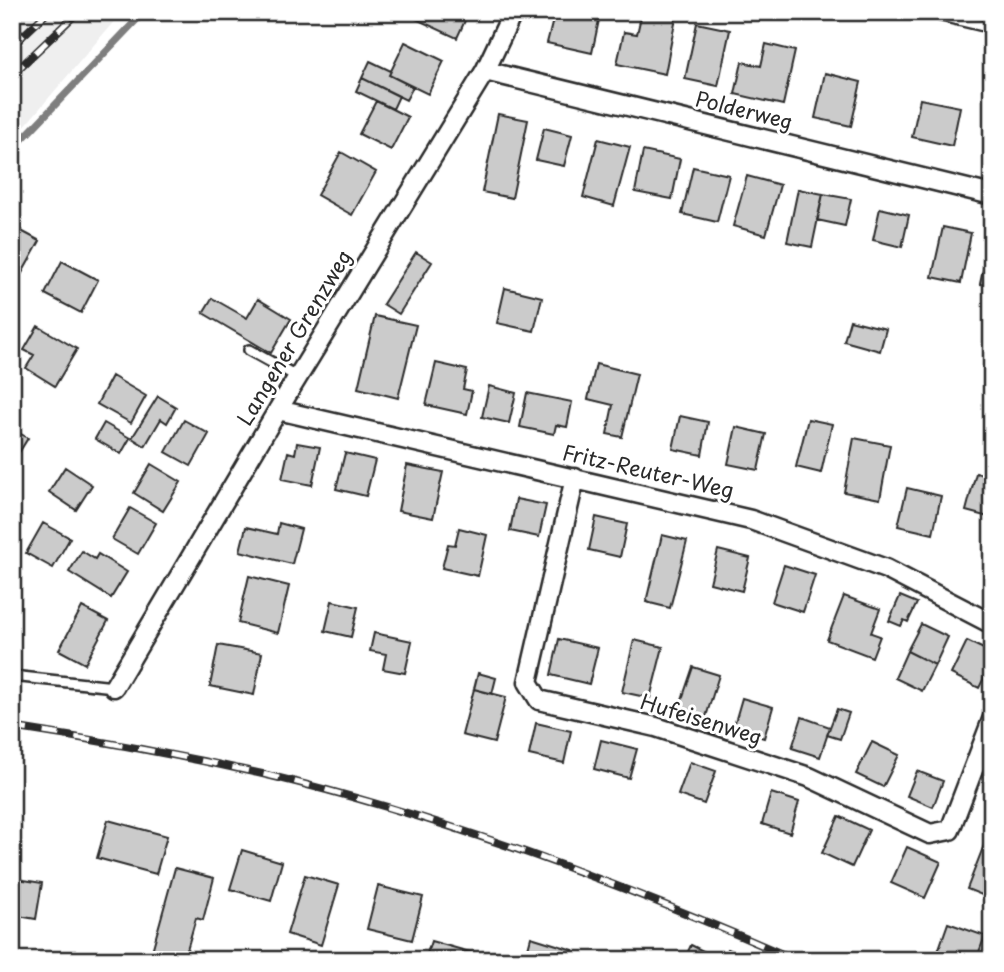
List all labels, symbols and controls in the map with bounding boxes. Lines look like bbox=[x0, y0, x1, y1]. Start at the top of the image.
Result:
street label: Polderweg bbox=[692, 82, 797, 137]
street label: Langener Grenzweg bbox=[228, 243, 359, 431]
street label: Fritz-Reuter-Weg bbox=[560, 435, 737, 505]
street label: Hufeisenweg bbox=[637, 684, 766, 752]

